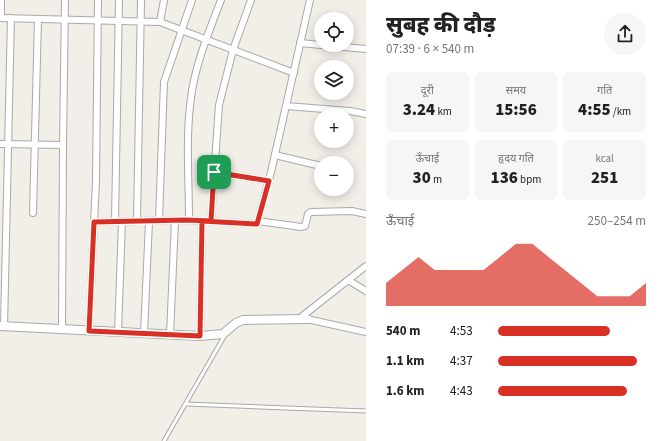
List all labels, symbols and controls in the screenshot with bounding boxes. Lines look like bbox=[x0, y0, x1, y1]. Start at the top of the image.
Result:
text: सुबह की दौड़ bbox=[386, 9, 495, 41]
map controls bbox=[314, 12, 354, 196]
button: locate bbox=[314, 12, 354, 52]
button: share bbox=[604, 13, 646, 55]
text: 07:39 · 6 × 540 m bbox=[386, 40, 474, 58]
button: layers bbox=[314, 60, 354, 100]
text: दूरी bbox=[421, 83, 434, 98]
text: समय bbox=[506, 83, 526, 98]
text: गति bbox=[597, 83, 612, 98]
text: 3.24 bbox=[403, 98, 435, 122]
text: 15:56 bbox=[495, 98, 537, 122]
text: 4:55 bbox=[578, 98, 611, 122]
text: km bbox=[435, 104, 452, 119]
text: /km bbox=[611, 104, 631, 119]
button: + bbox=[314, 108, 354, 148]
text: ऊँचाई bbox=[415, 151, 439, 166]
text: हृदय गति bbox=[498, 151, 534, 166]
text: kcal bbox=[595, 151, 614, 166]
pin bbox=[197, 155, 231, 189]
button: − bbox=[314, 156, 354, 196]
icon: arrive bbox=[203, 161, 225, 183]
text: 30 bbox=[413, 166, 431, 190]
text: 136 bbox=[491, 166, 518, 190]
text: 251 bbox=[591, 166, 618, 190]
text: m bbox=[431, 172, 442, 187]
text: bpm bbox=[518, 172, 541, 187]
text: ऊँचाई bbox=[386, 212, 414, 230]
text: 250–254 m bbox=[588, 212, 646, 230]
text: 540 m bbox=[386, 322, 420, 340]
text: 4:53 bbox=[450, 322, 473, 340]
text: 1.1 km bbox=[386, 352, 425, 370]
text: 4:37 bbox=[450, 352, 473, 370]
text: 1.6 km bbox=[386, 382, 425, 400]
text: 4:43 bbox=[450, 382, 473, 400]

